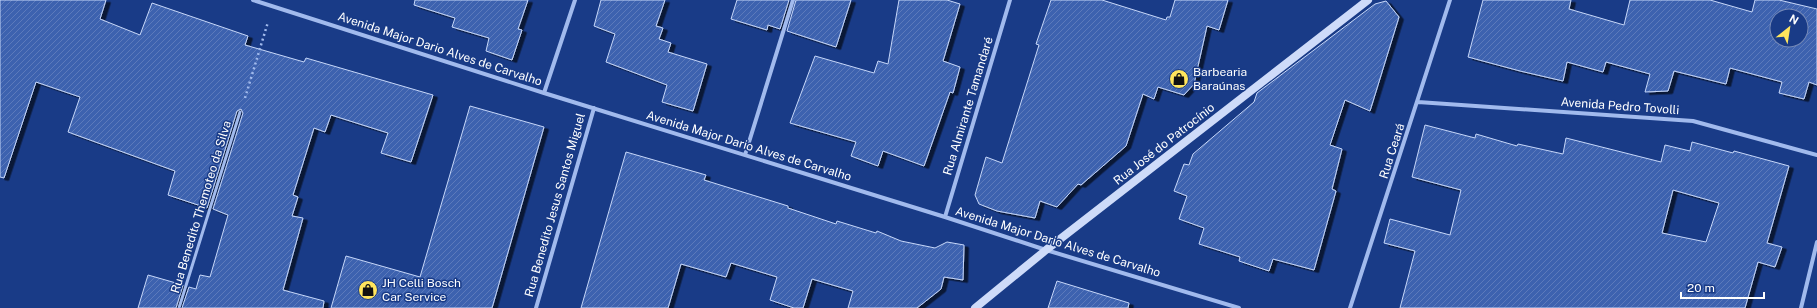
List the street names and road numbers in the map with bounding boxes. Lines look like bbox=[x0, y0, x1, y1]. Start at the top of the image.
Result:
street label: Avenida Major Dario Alves de Carvalho bbox=[336, 9, 544, 89]
street label: Rua Almirante Tamandaré bbox=[940, 35, 996, 177]
street label: Avenida Pedro Tovolli bbox=[1560, 95, 1680, 117]
street label: Rua José do Patrocínio bbox=[1111, 100, 1217, 188]
street label: Avenida Major Dario Alves de Carvalho bbox=[645, 108, 853, 184]
street label: Rua Benedito Jesus Santos Miguel bbox=[522, 111, 588, 299]
street label: Rua Benedito Themoteo da Silva bbox=[168, 119, 234, 295]
street label: Rua Ceará bbox=[1376, 122, 1408, 180]
street label: Avenida Major Dario Alves de Carvalho bbox=[954, 204, 1162, 280]

